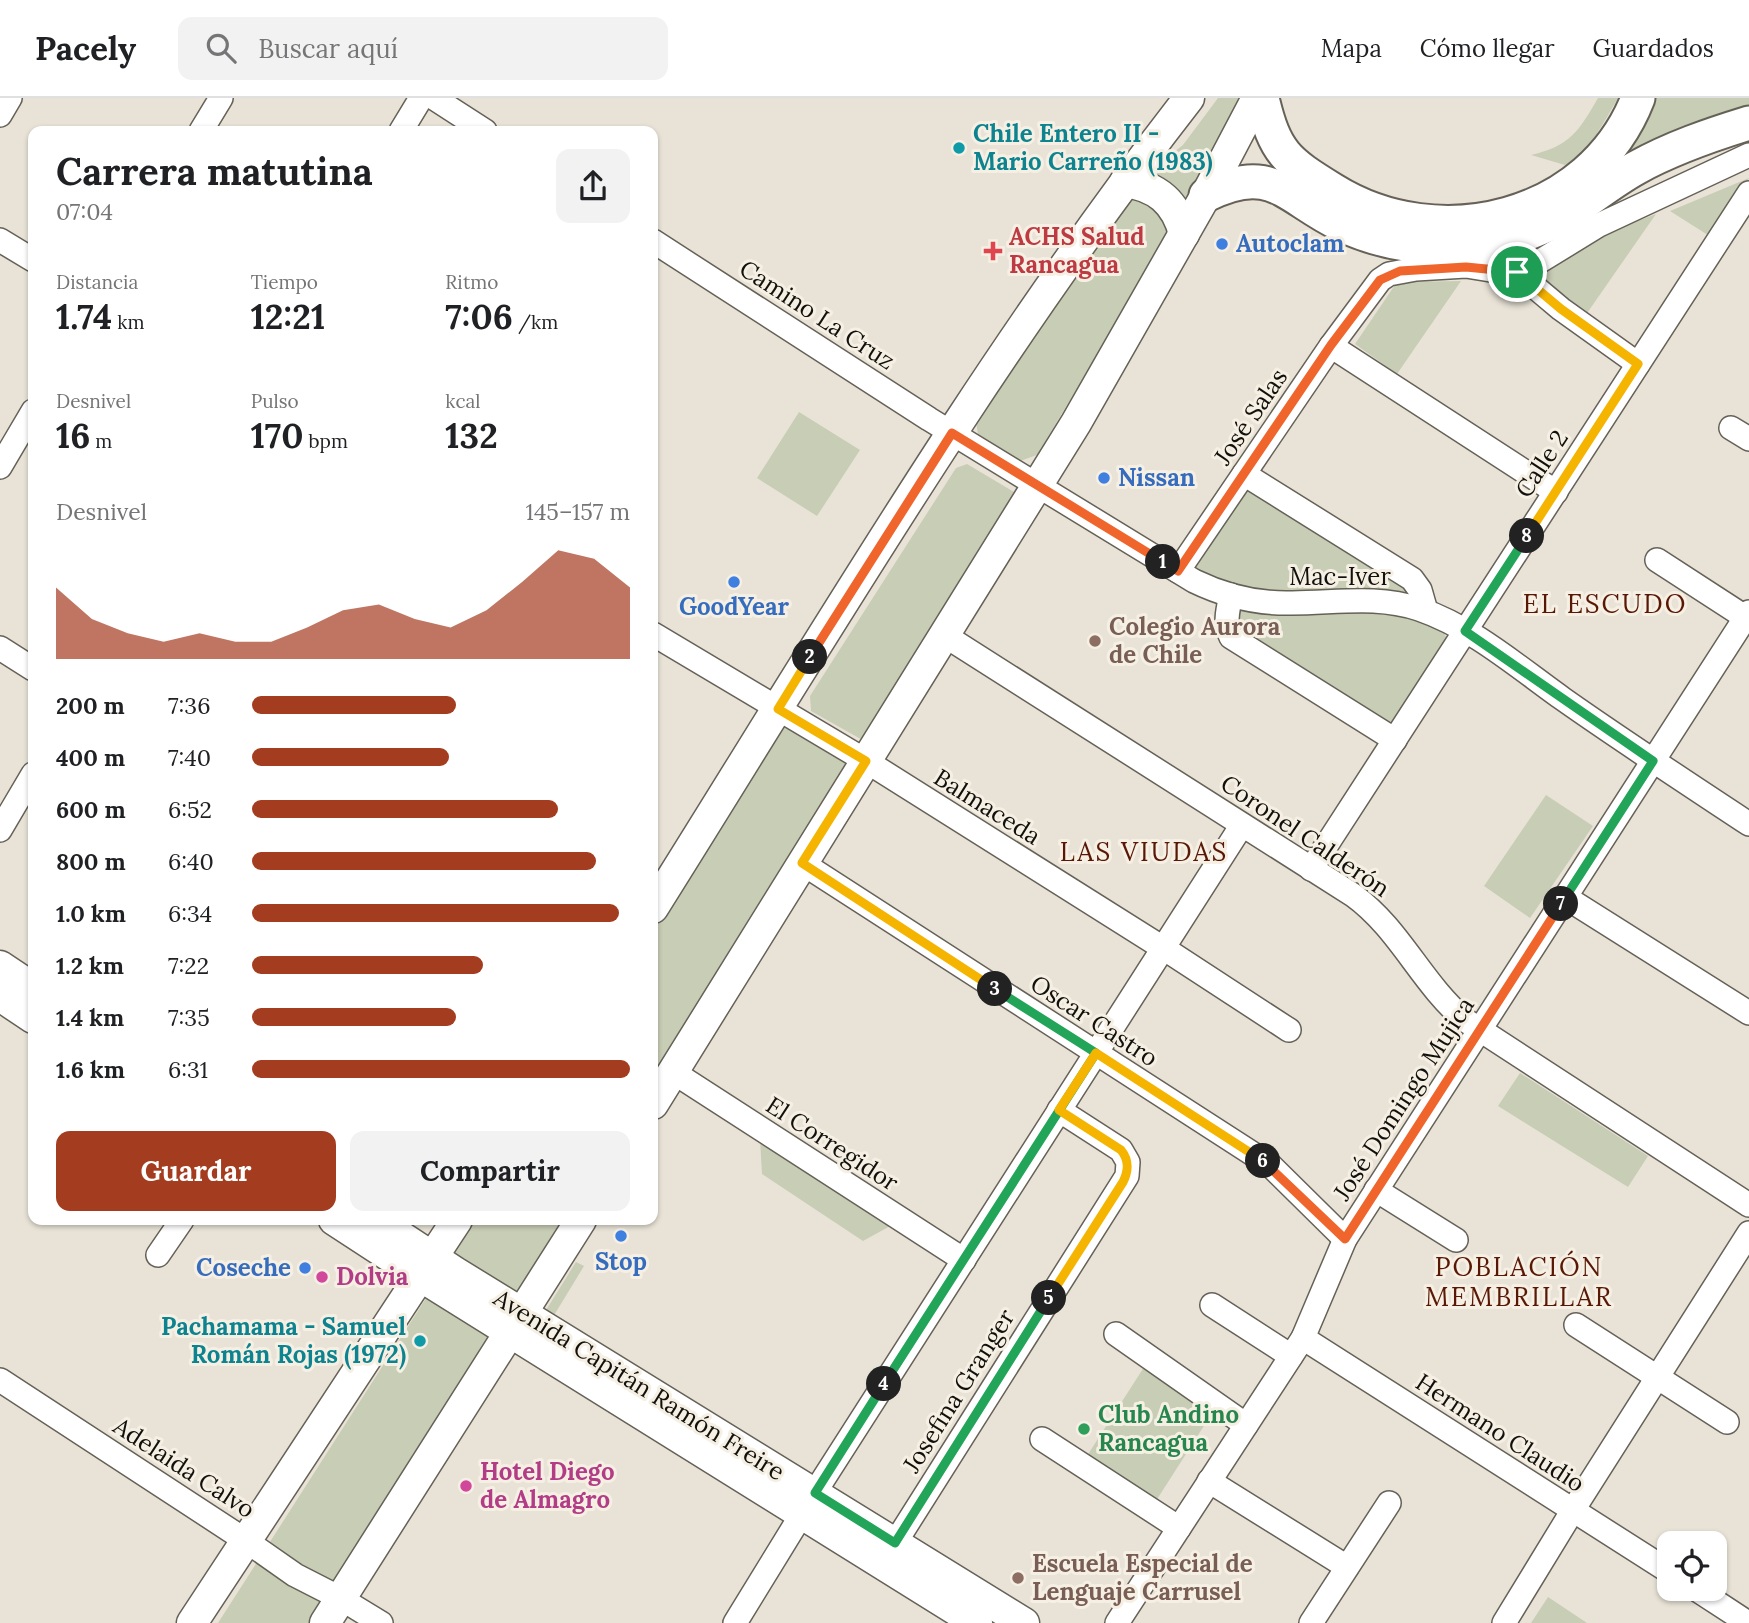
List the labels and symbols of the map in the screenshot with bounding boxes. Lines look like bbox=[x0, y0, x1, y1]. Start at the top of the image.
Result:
place label: Chile Entero II - Mario Carreño (1983) bbox=[973, 118, 1213, 177]
marker: Chile Entero II - Mario Carreño (1983) bbox=[951, 140, 967, 156]
place label: ACHS Salud Rancagua bbox=[1009, 221, 1145, 280]
place label: Autoclam bbox=[1236, 228, 1344, 259]
marker: Autoclam bbox=[1214, 236, 1230, 252]
marker: ACHS Salud Rancagua bbox=[983, 241, 1003, 261]
pin bbox=[1487, 242, 1547, 302]
street label: Camino La Cruz bbox=[734, 253, 901, 376]
street label: José Salas bbox=[1207, 363, 1294, 472]
street label: Calle 2 bbox=[1508, 424, 1575, 503]
place label: Nissan bbox=[1118, 462, 1195, 493]
marker: Nissan bbox=[1096, 470, 1112, 486]
pin: 8 bbox=[1510, 518, 1544, 554]
pin: 1 bbox=[1146, 545, 1180, 580]
street label: Mac-Iver bbox=[1289, 561, 1391, 592]
marker: GoodYear bbox=[726, 574, 742, 590]
district label: EL ESCUDO bbox=[1523, 587, 1687, 620]
place label: GoodYear bbox=[679, 591, 790, 622]
place label: Colegio Aurora de Chile bbox=[1109, 611, 1281, 670]
marker: Colegio Aurora de Chile bbox=[1087, 633, 1103, 649]
pin: 2 bbox=[792, 640, 828, 674]
street label: Balmaceda bbox=[928, 762, 1046, 852]
street label: Coronel Calderón bbox=[1215, 768, 1396, 904]
district label: LAS VIUDAS bbox=[1060, 835, 1228, 868]
pin: 7 bbox=[1544, 886, 1578, 922]
street label: Oscar Castro bbox=[1025, 968, 1164, 1073]
pin: 3 bbox=[978, 972, 1012, 1006]
street label: José Domingo Mujica bbox=[1326, 991, 1481, 1207]
street label: El Corregidor bbox=[760, 1089, 905, 1198]
pin: 6 bbox=[1246, 1144, 1280, 1178]
marker: Stop bbox=[613, 1228, 629, 1244]
place label: Stop bbox=[595, 1246, 647, 1277]
district label: POBLACIÓN MEMBRILLAR bbox=[1425, 1250, 1613, 1313]
place label: Coseche bbox=[196, 1252, 291, 1283]
marker: Coseche bbox=[297, 1260, 313, 1276]
place label: Dolvia bbox=[336, 1261, 409, 1292]
marker: Dolvia bbox=[314, 1269, 330, 1285]
pin: 5 bbox=[1032, 1280, 1066, 1316]
street label: Avenida Capitán Ramón Freire bbox=[487, 1282, 790, 1487]
street label: Josefina Granger bbox=[895, 1303, 1022, 1479]
place label: Pachamama - Samuel Román Rojas (1972) bbox=[161, 1311, 406, 1370]
marker: Pachamama - Samuel Román Rojas (1972) bbox=[412, 1333, 428, 1349]
pin: 4 bbox=[866, 1366, 902, 1402]
street label: Hermano Claudio bbox=[1410, 1366, 1591, 1499]
place label: Club Andino Rancagua bbox=[1098, 1399, 1239, 1458]
street label: Adelaida Calvo bbox=[107, 1410, 261, 1525]
marker: Club Andino Rancagua bbox=[1076, 1421, 1092, 1437]
place label: Hotel Diego de Almagro bbox=[480, 1456, 615, 1515]
marker: Hotel Diego de Almagro bbox=[458, 1478, 474, 1494]
place label: Escuela Especial de Lenguaje Carrusel bbox=[1032, 1548, 1253, 1607]
marker: Escuela Especial de Lenguaje Carrusel bbox=[1010, 1570, 1026, 1586]

